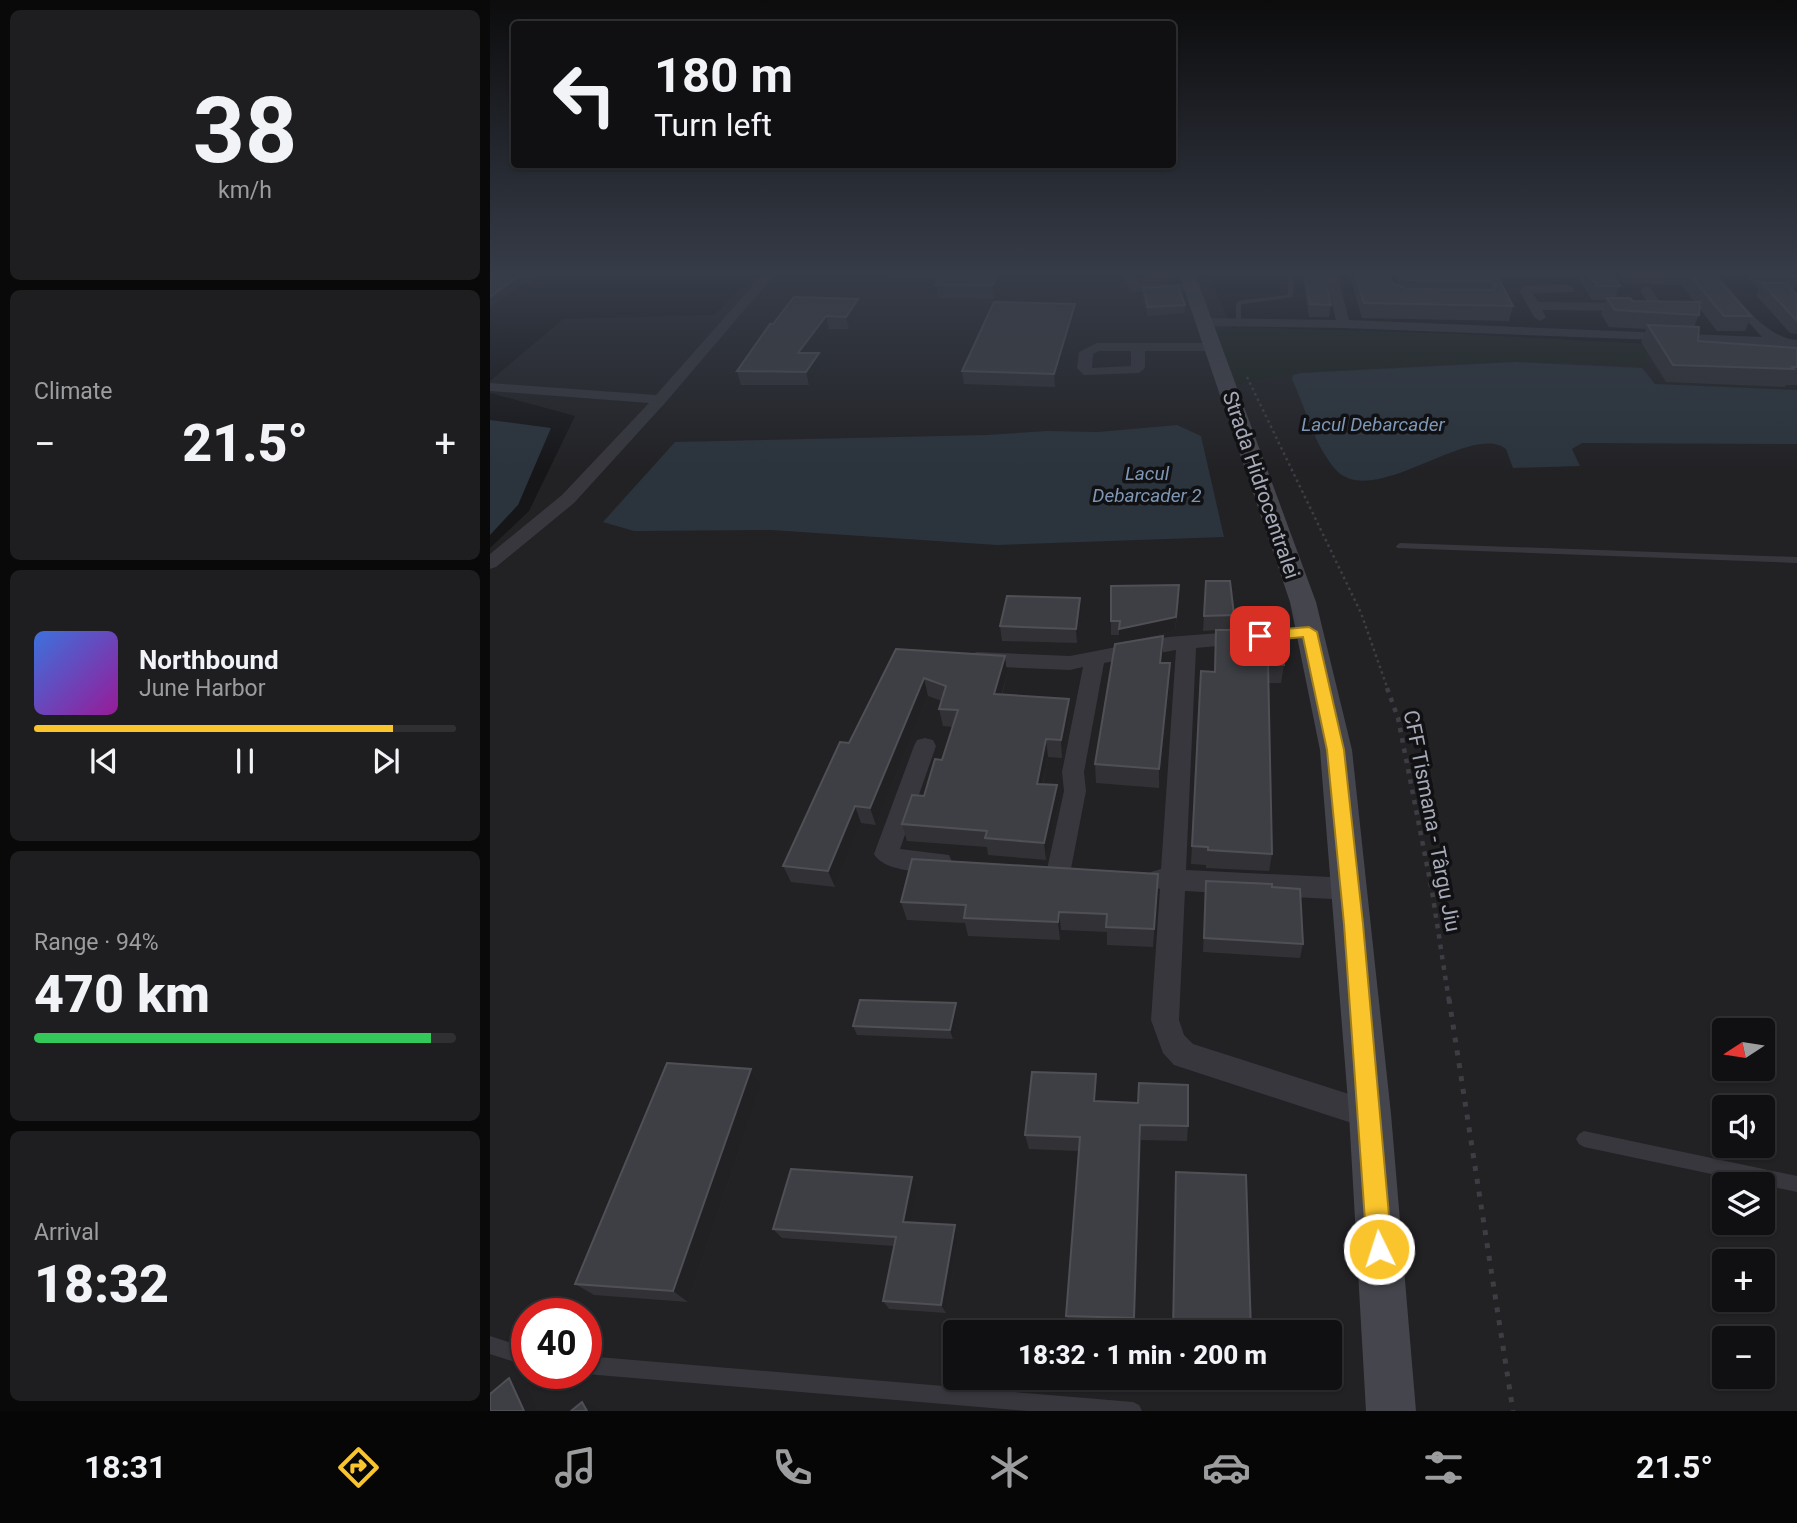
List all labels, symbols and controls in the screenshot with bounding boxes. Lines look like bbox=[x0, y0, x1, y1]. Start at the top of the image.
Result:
text: 180 m bbox=[654, 47, 793, 104]
icon: left bbox=[539, 49, 630, 140]
text: 38 bbox=[193, 78, 297, 184]
text: Turn left bbox=[654, 106, 772, 144]
text: km/h bbox=[218, 177, 272, 204]
text: Climate bbox=[34, 378, 113, 405]
street label: Strada Hidrocentralei bbox=[1218, 388, 1304, 582]
text: 21.5° bbox=[182, 413, 308, 474]
water label: Lacul Debarcader bbox=[1301, 413, 1445, 436]
text: − bbox=[34, 422, 56, 466]
text: + bbox=[434, 422, 456, 466]
water label: Lacul Debarcader 2 bbox=[1092, 462, 1202, 507]
pin bbox=[1230, 606, 1290, 666]
icon: arrive bbox=[1241, 617, 1279, 655]
text: Northbound bbox=[139, 645, 279, 675]
text: June Harbor bbox=[139, 675, 266, 702]
street label: CFF Tismana - Târgu Jiu bbox=[1399, 708, 1465, 934]
icon: previous bbox=[85, 742, 123, 780]
icon: pause bbox=[226, 742, 264, 780]
icon: next bbox=[367, 742, 405, 780]
text: Range · 94% bbox=[34, 929, 159, 956]
text: 470 km bbox=[34, 964, 210, 1025]
north arrow bbox=[1712, 1018, 1774, 1082]
map controls bbox=[1712, 1018, 1775, 1389]
button: sound bbox=[1712, 1095, 1775, 1158]
button: layers bbox=[1712, 1172, 1775, 1235]
position arrow bbox=[1342, 1212, 1416, 1286]
text: Arrival bbox=[34, 1219, 99, 1246]
button: + bbox=[1712, 1249, 1775, 1312]
text: 18:32 bbox=[34, 1254, 169, 1315]
speed limit sign: 40 bbox=[511, 1298, 602, 1389]
button: − bbox=[1712, 1326, 1775, 1389]
text: 18:32 · 1 min · 200 m bbox=[1018, 1340, 1267, 1370]
icon: directions bbox=[334, 1443, 383, 1492]
icon: music bbox=[551, 1443, 600, 1492]
icon: phone bbox=[768, 1443, 817, 1492]
icon: climate bbox=[985, 1443, 1034, 1492]
icon: car bbox=[1202, 1443, 1251, 1492]
icon: filters bbox=[1419, 1443, 1468, 1492]
text: 18:31 bbox=[84, 1448, 166, 1486]
text: 21.5° bbox=[1636, 1448, 1713, 1486]

